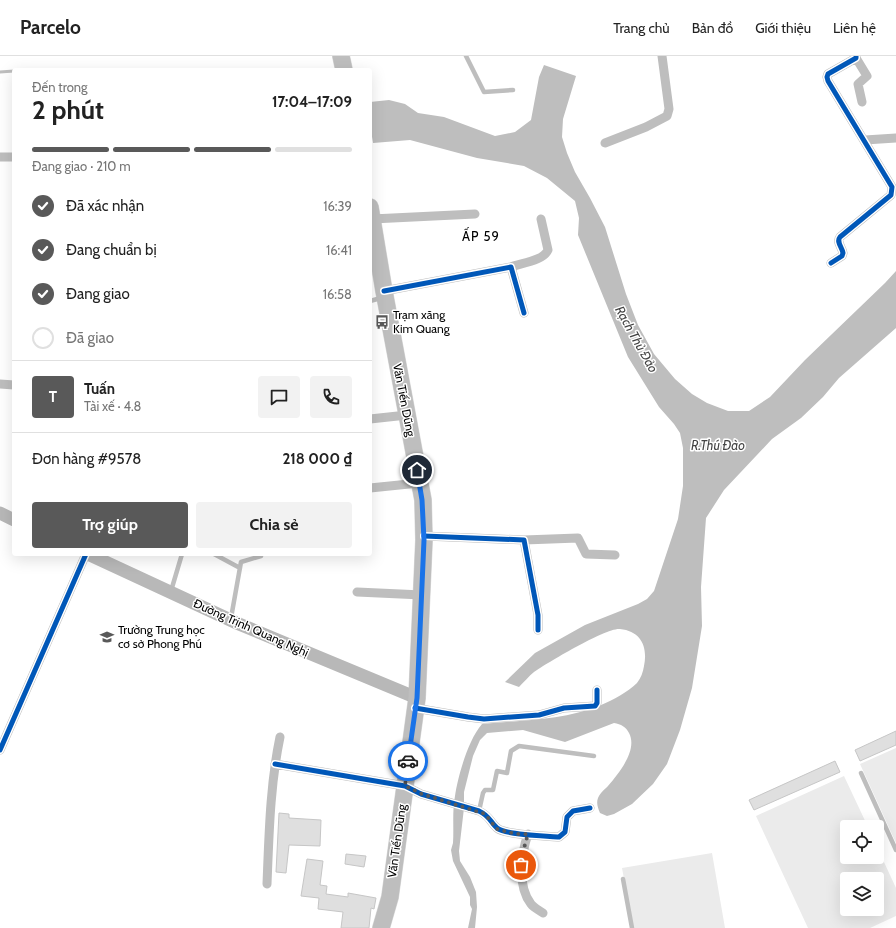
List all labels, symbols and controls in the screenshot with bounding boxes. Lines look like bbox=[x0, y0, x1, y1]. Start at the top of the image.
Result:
text: Parcelo bbox=[20, 16, 81, 39]
text: Trang chủ bbox=[613, 19, 670, 37]
text: Bản đồ bbox=[692, 19, 733, 37]
text: Giới thiệu bbox=[755, 19, 811, 37]
text: Liên hệ bbox=[833, 19, 876, 37]
text: Đến trong bbox=[32, 79, 88, 95]
text: 17:04–17:09 bbox=[272, 93, 352, 111]
text: 2 phút bbox=[32, 94, 104, 126]
text: Đang giao · 210 m bbox=[32, 158, 131, 174]
icon: check bbox=[32, 195, 54, 217]
text: Đã xác nhận bbox=[66, 197, 144, 215]
text: 16:39 bbox=[323, 198, 352, 214]
district label: ẤP 59 bbox=[462, 227, 500, 244]
icon: check bbox=[32, 239, 54, 261]
text: Đang chuẩn bị bbox=[66, 241, 157, 259]
text: 16:41 bbox=[326, 242, 352, 258]
icon: check bbox=[32, 283, 54, 305]
text: Đang giao bbox=[66, 285, 130, 303]
text: 16:58 bbox=[323, 286, 352, 302]
water label: Rạch Thủ Đảo bbox=[612, 303, 662, 375]
place label: Trạm xăng Kim Quang bbox=[393, 307, 451, 336]
bus stop icon: Trạm xăng Kim Quang bbox=[374, 314, 390, 330]
text: Đã giao bbox=[66, 329, 114, 347]
street label: Văn Tiến Dũng bbox=[390, 362, 419, 439]
button: chat bbox=[258, 376, 300, 418]
button: phone bbox=[310, 376, 352, 418]
text: Tuấn bbox=[84, 380, 115, 398]
text: T bbox=[49, 388, 57, 406]
text: Tài xế · 4.8 bbox=[84, 398, 142, 414]
water label: R.Thú Đào bbox=[691, 437, 745, 453]
text: Đơn hàng #9578 bbox=[32, 450, 141, 468]
text: 218 000 ₫ bbox=[282, 450, 352, 468]
pin bbox=[400, 453, 434, 487]
icon: home bbox=[406, 459, 428, 481]
button: Trợ giúp bbox=[32, 502, 188, 548]
button: Chia sẻ bbox=[196, 502, 352, 548]
street label: Đường Trịnh Quang Nghị bbox=[191, 595, 311, 660]
place label: Trường Trung học cơ sở Phong Phú bbox=[118, 622, 205, 651]
school or university icon: Trường Trung học cơ sở Phong Phú bbox=[99, 629, 115, 645]
courier bbox=[388, 741, 428, 781]
icon: car bbox=[397, 750, 419, 772]
street label: Văn Tiến Dũng bbox=[384, 802, 409, 879]
map controls bbox=[840, 820, 884, 916]
button: locate bbox=[840, 820, 884, 864]
pin bbox=[504, 848, 538, 882]
icon: bag bbox=[510, 854, 532, 876]
button: layers bbox=[840, 872, 884, 916]

